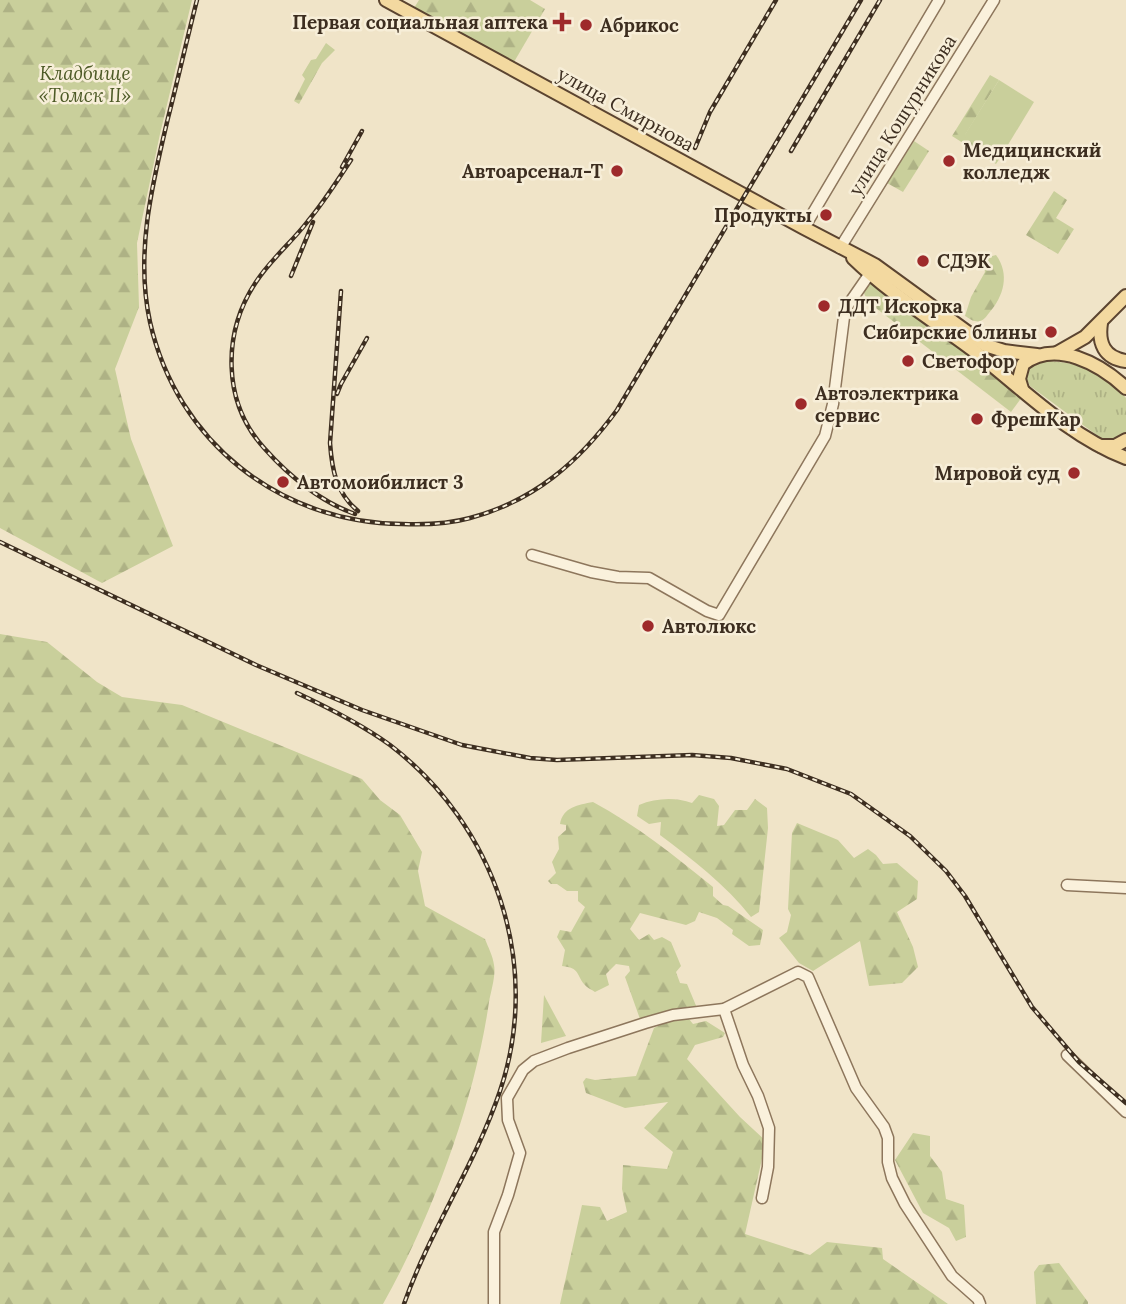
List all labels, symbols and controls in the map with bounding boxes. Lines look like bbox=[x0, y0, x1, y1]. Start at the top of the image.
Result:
place label: Первая социальная аптека bbox=[292, 10, 548, 34]
place label: Абрикос bbox=[600, 13, 679, 37]
marker: Первая социальная аптека bbox=[554, 14, 570, 30]
marker: Абрикос bbox=[578, 17, 594, 33]
street label: улица Кошурникова bbox=[843, 30, 961, 200]
park label: Кладбище «Томск II» bbox=[39, 61, 131, 107]
street label: улица Смирнова bbox=[553, 61, 699, 157]
place label: Медицинский колледж bbox=[963, 138, 1101, 184]
marker: Медицинский колледж bbox=[941, 153, 957, 169]
place label: Автоарсенал-Т bbox=[462, 159, 604, 183]
marker: Автоарсенал-Т bbox=[609, 163, 625, 179]
place label: Продукты bbox=[714, 203, 812, 227]
marker: Продукты bbox=[818, 207, 834, 223]
place label: СДЭК bbox=[937, 249, 991, 273]
marker: СДЭК bbox=[915, 253, 931, 269]
place label: ДДТ Искорка bbox=[838, 294, 963, 318]
marker: ДДТ Искорка bbox=[816, 298, 832, 314]
place label: Сибирские блины bbox=[863, 320, 1037, 344]
marker: Сибирские блины bbox=[1043, 324, 1059, 340]
place label: Светофор bbox=[922, 349, 1014, 373]
marker: Светофор bbox=[900, 353, 916, 369]
place label: Автоэлектрика сервис bbox=[815, 381, 959, 427]
marker: Автоэлектрика сервис bbox=[793, 396, 809, 412]
place label: ФрешКар bbox=[991, 407, 1081, 431]
marker: ФрешКар bbox=[969, 411, 985, 427]
place label: Мировой суд bbox=[935, 461, 1060, 485]
marker: Мировой суд bbox=[1066, 465, 1082, 481]
place label: Автомоибилист 3 bbox=[297, 470, 464, 494]
marker: Автомоибилист 3 bbox=[275, 474, 291, 490]
place label: Автолюкс bbox=[662, 614, 756, 638]
marker: Автолюкс bbox=[640, 618, 656, 634]

